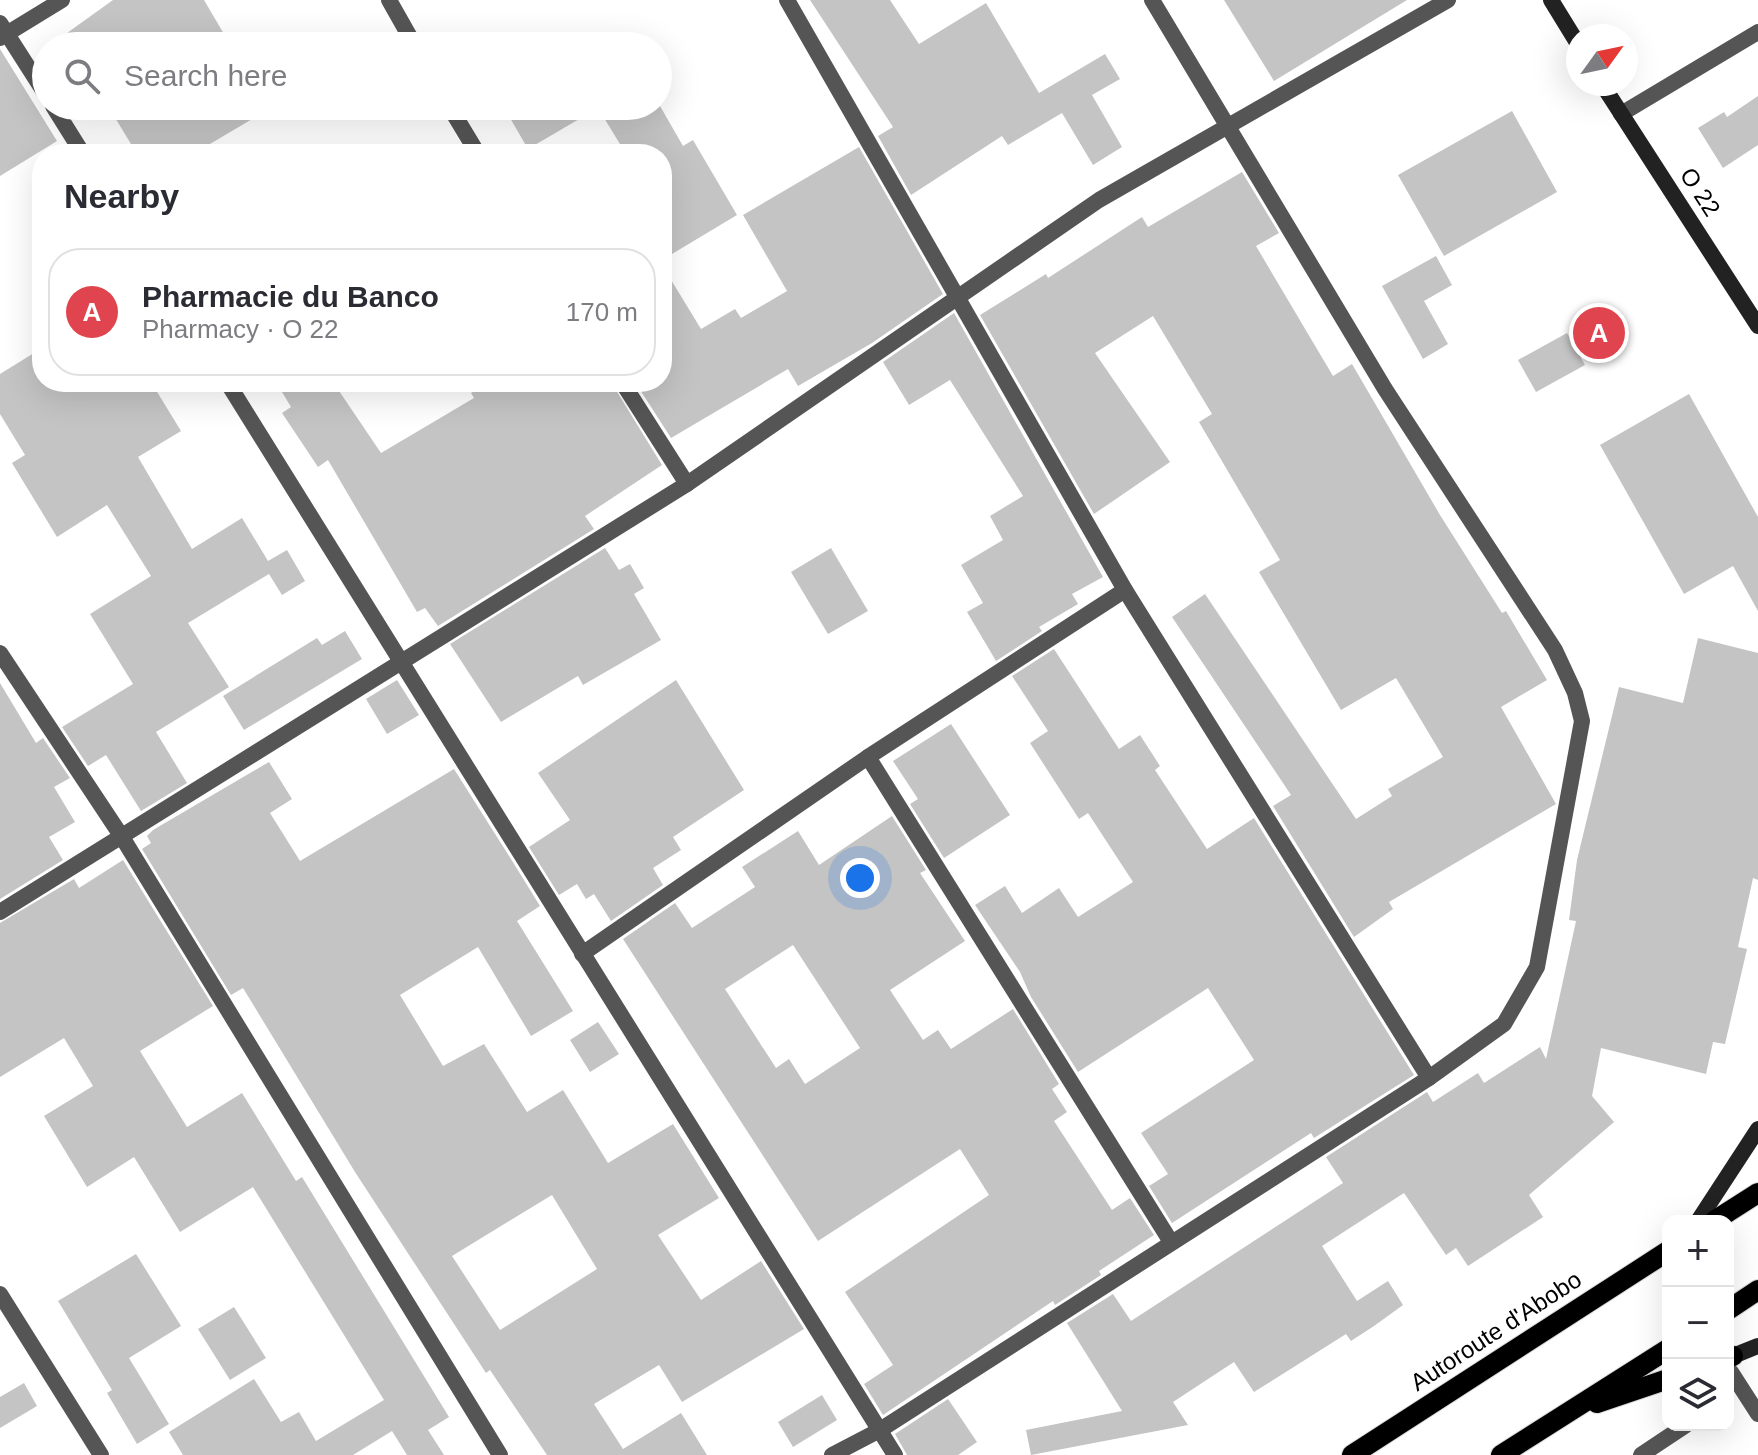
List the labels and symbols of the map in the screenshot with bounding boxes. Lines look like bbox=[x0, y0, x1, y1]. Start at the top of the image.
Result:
north arrow bbox=[1566, 24, 1638, 96]
street label: O 22 bbox=[1675, 163, 1726, 221]
pin: A bbox=[1573, 303, 1625, 363]
your location bbox=[840, 858, 880, 898]
street label: Autoroute d'Abobo bbox=[1405, 1265, 1586, 1396]

